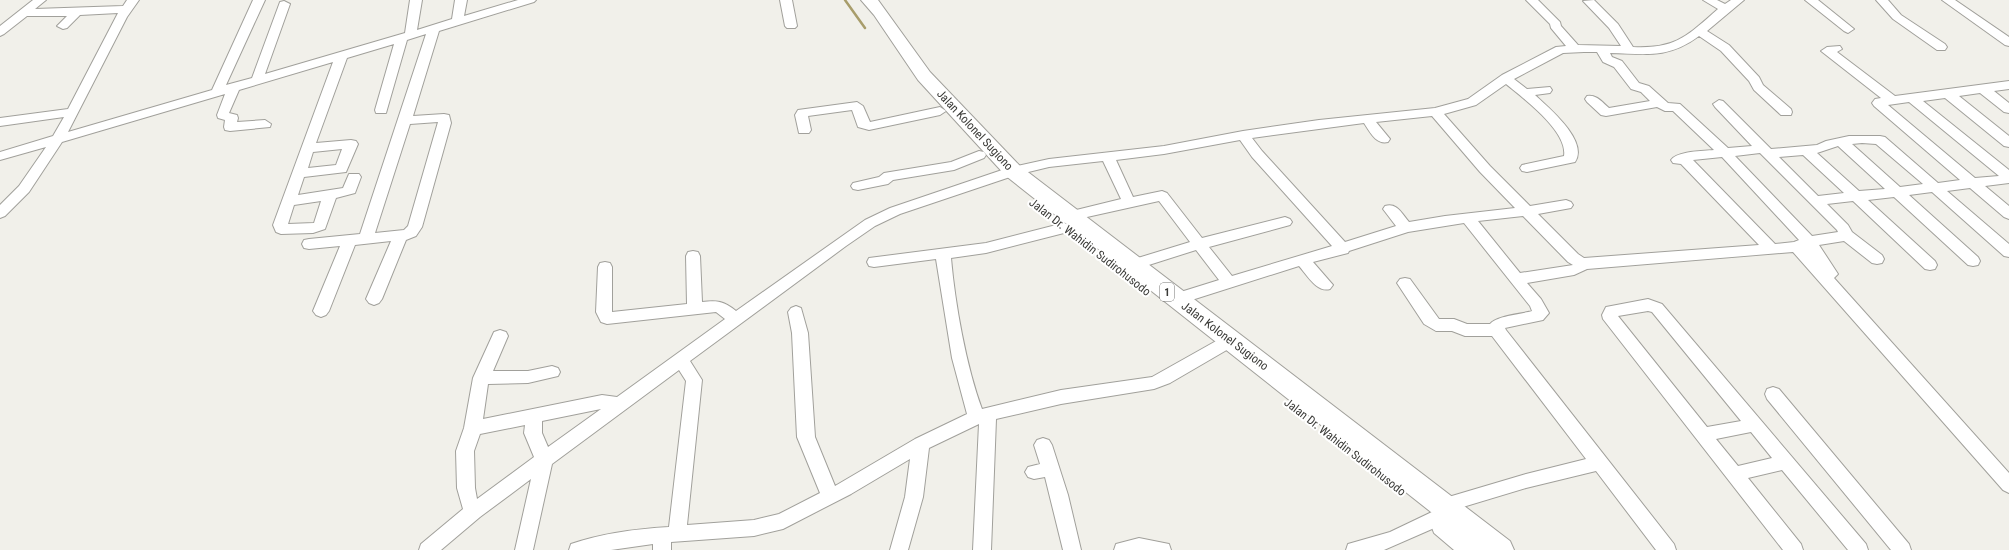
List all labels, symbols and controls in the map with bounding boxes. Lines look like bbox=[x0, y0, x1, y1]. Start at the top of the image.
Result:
street label: Jalan Kolonel Sugiono bbox=[934, 87, 1016, 173]
street label: Jalan Dr. Wahidin Sudirohusodo bbox=[1027, 195, 1153, 299]
road number: 1 bbox=[1160, 283, 1174, 301]
street label: Jalan Kolonel Sugiono bbox=[1179, 299, 1271, 373]
street label: Jalan Dr. Wahidin Sudirohusodo bbox=[1282, 395, 1408, 499]

